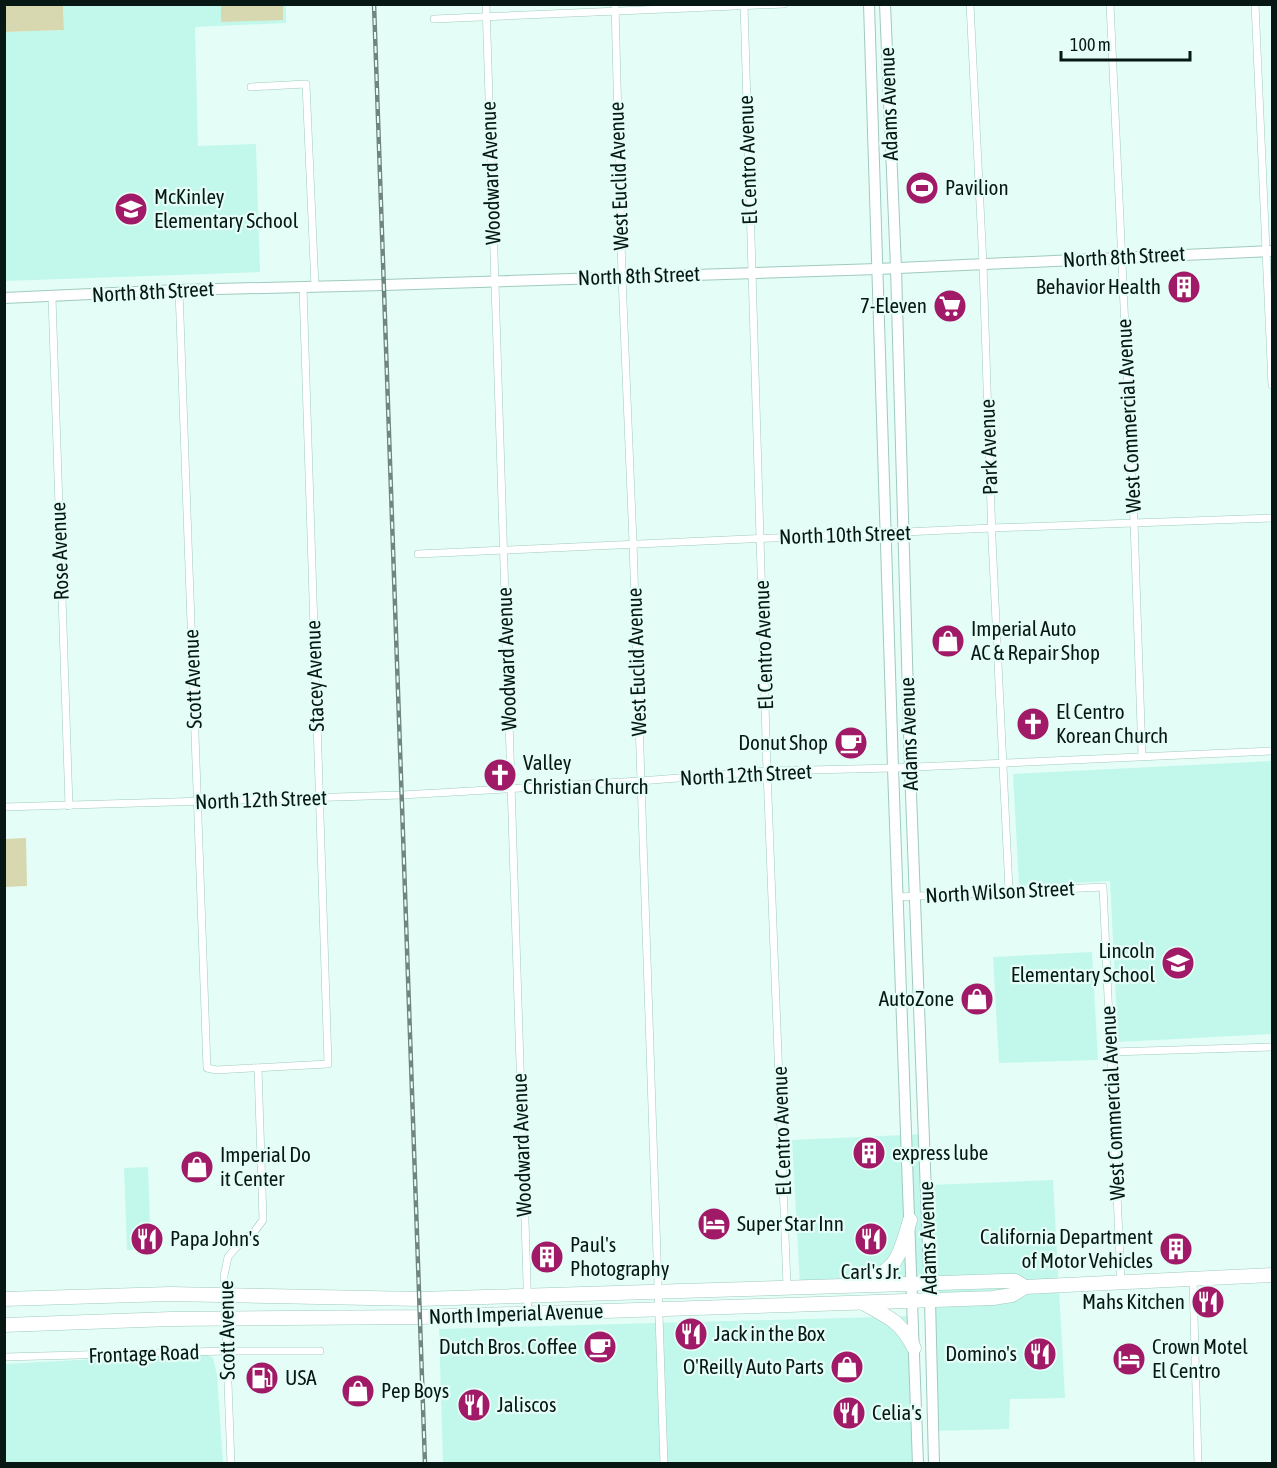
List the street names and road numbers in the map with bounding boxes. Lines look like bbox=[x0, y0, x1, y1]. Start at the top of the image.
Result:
street label: Adams Avenue bbox=[874, 47, 902, 161]
street label: El Centro Avenue bbox=[733, 95, 761, 225]
street label: Woodward Avenue bbox=[476, 101, 504, 245]
street label: West Euclid Avenue bbox=[603, 101, 633, 251]
street label: North 8th Street bbox=[1062, 241, 1186, 271]
street label: North 8th Street bbox=[577, 261, 701, 289]
street label: North 8th Street bbox=[91, 276, 215, 306]
street label: West Commercial Avenue bbox=[1111, 318, 1145, 514]
street label: Park Avenue bbox=[974, 399, 1002, 495]
street label: Rose Avenue bbox=[45, 501, 73, 601]
street label: North 10th Street bbox=[778, 520, 911, 548]
street label: El Centro Avenue bbox=[749, 580, 777, 710]
street label: Woodward Avenue bbox=[492, 587, 520, 731]
street label: West Euclid Avenue bbox=[621, 587, 651, 737]
street label: Stacey Avenue bbox=[300, 620, 328, 732]
street label: Scott Avenue bbox=[178, 629, 206, 729]
street label: Adams Avenue bbox=[894, 677, 922, 791]
street label: North 12th Street bbox=[679, 759, 813, 789]
street label: North 12th Street bbox=[194, 785, 327, 813]
street label: North Wilson Street bbox=[925, 875, 1075, 907]
street label: West Commercial Avenue bbox=[1095, 1005, 1129, 1201]
street label: El Centro Avenue bbox=[767, 1066, 795, 1196]
street label: Woodward Avenue bbox=[507, 1073, 535, 1217]
street label: Adams Avenue bbox=[913, 1181, 941, 1295]
street label: Scott Avenue bbox=[213, 1280, 239, 1380]
street label: North Imperial Avenue bbox=[428, 1298, 604, 1328]
street label: Frontage Road bbox=[88, 1339, 200, 1367]

